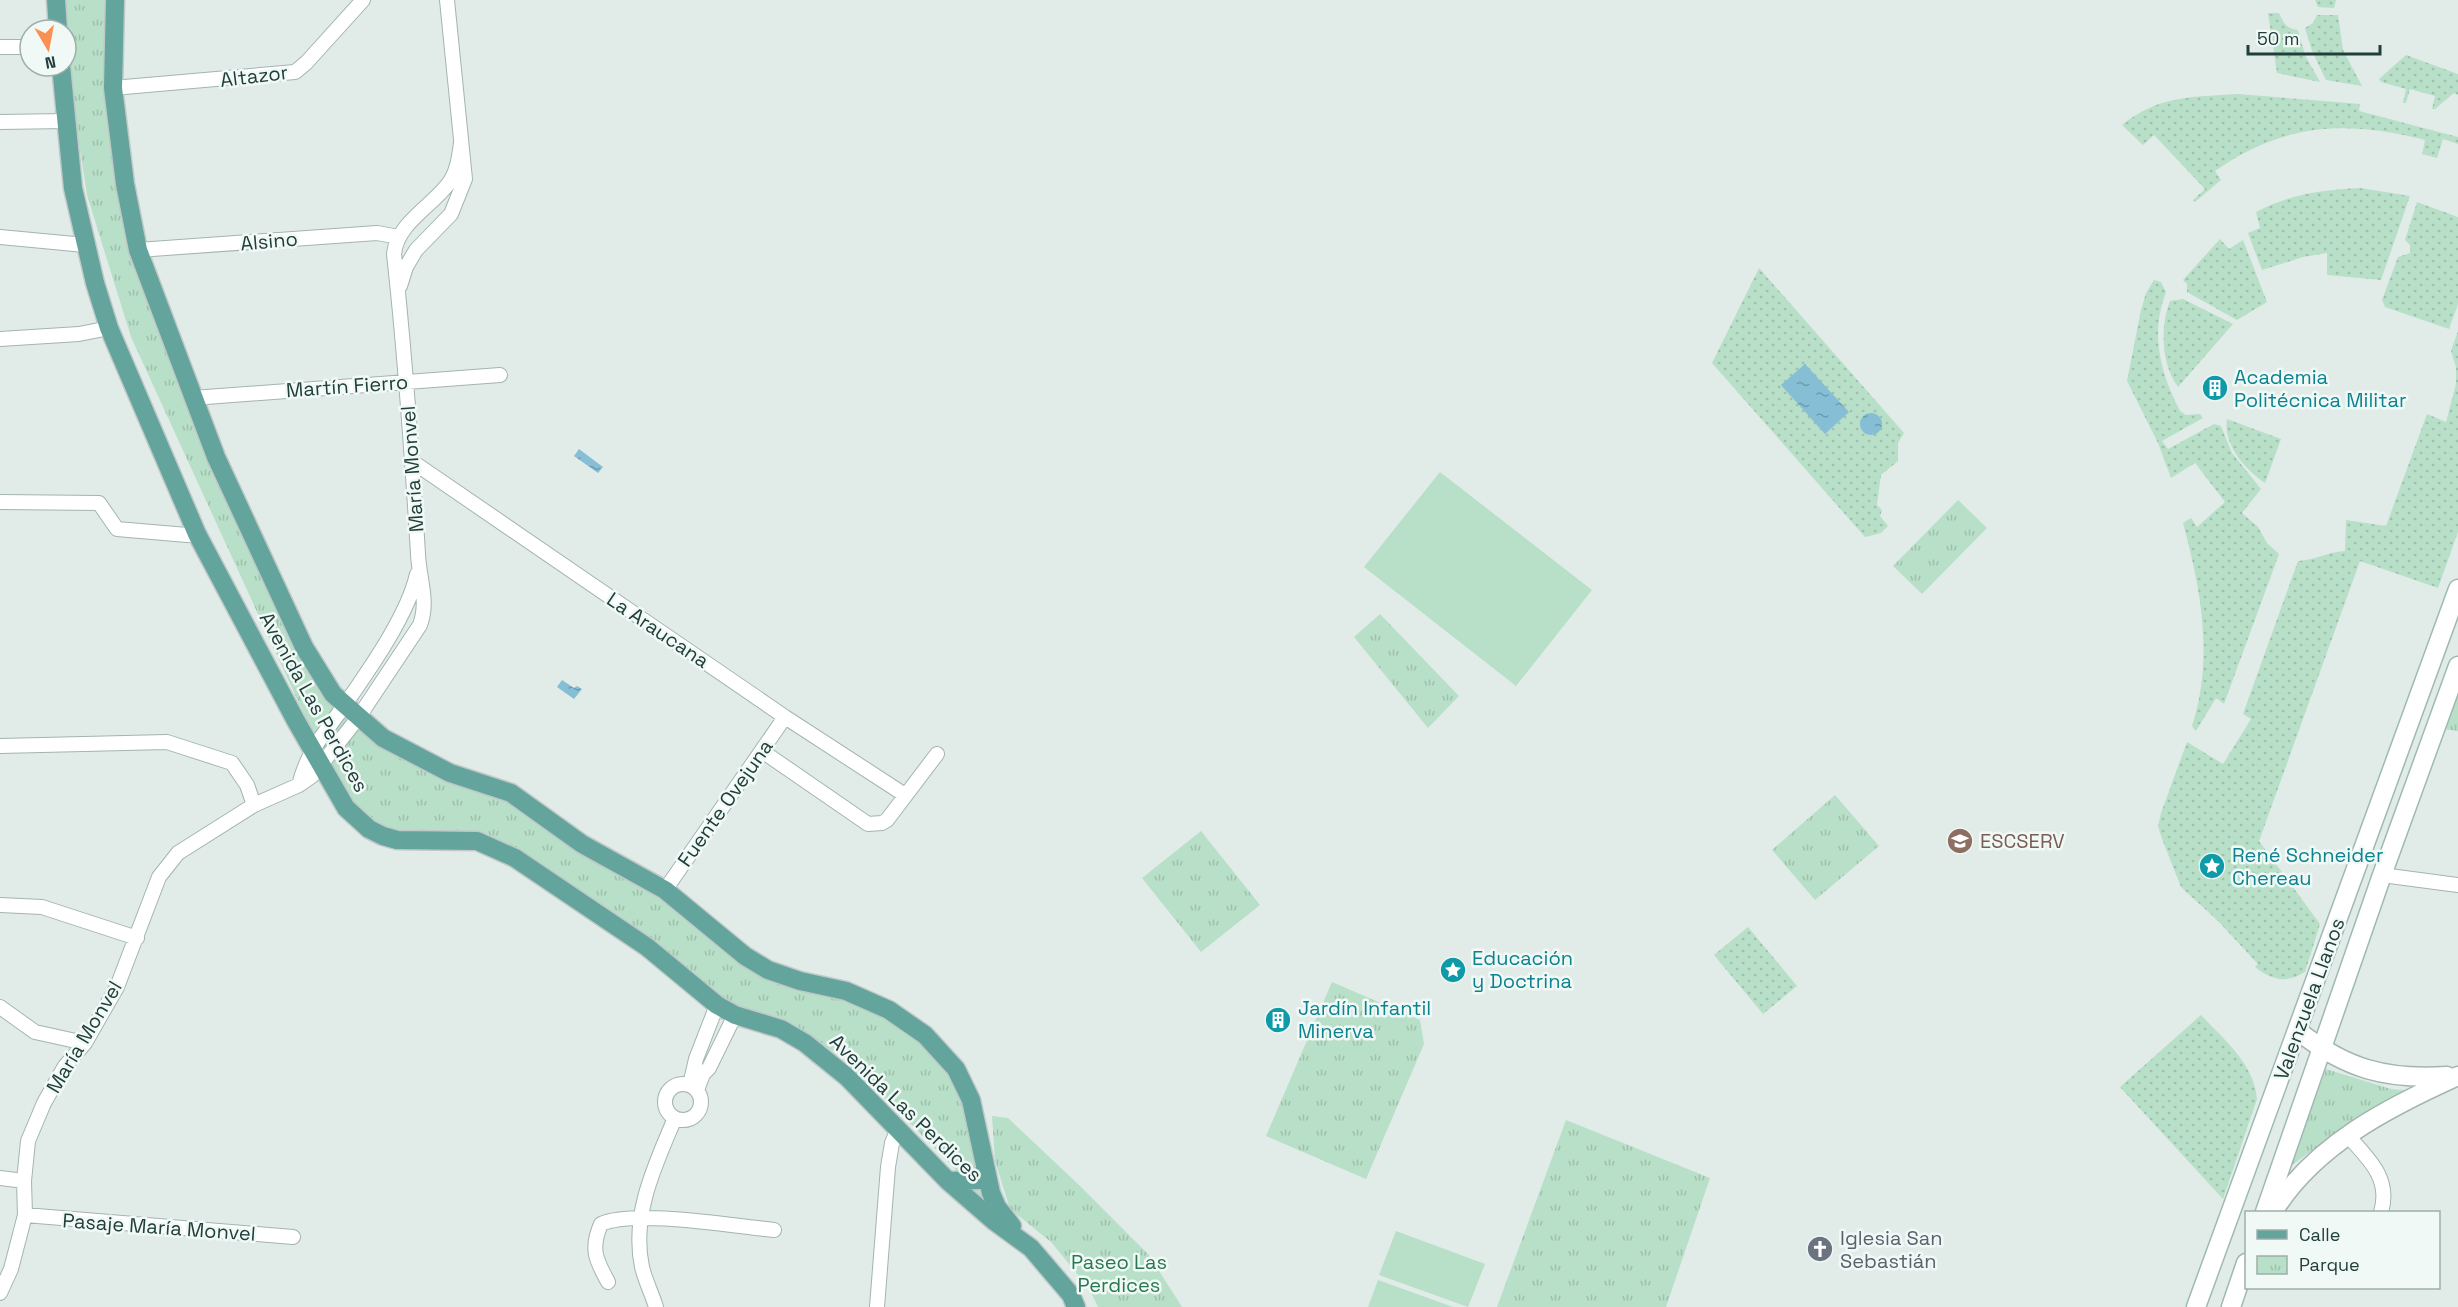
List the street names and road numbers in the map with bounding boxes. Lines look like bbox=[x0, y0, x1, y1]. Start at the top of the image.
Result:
street label: Altazor bbox=[219, 59, 289, 93]
street label: Alsino bbox=[239, 226, 299, 256]
street label: Martín Fierro bbox=[285, 369, 409, 403]
street label: María Monvel bbox=[395, 405, 429, 533]
street label: La Araucana bbox=[602, 586, 714, 674]
street label: Avenida Las Perdices bbox=[254, 607, 374, 797]
street label: Fuente Ovejuna bbox=[672, 734, 778, 872]
street label: Valenzuela Llanos bbox=[2268, 914, 2350, 1084]
street label: María Monvel bbox=[40, 976, 128, 1098]
street label: Avenida Las Perdices bbox=[824, 1028, 988, 1188]
street label: Pasaje María Monvel bbox=[61, 1207, 257, 1247]

